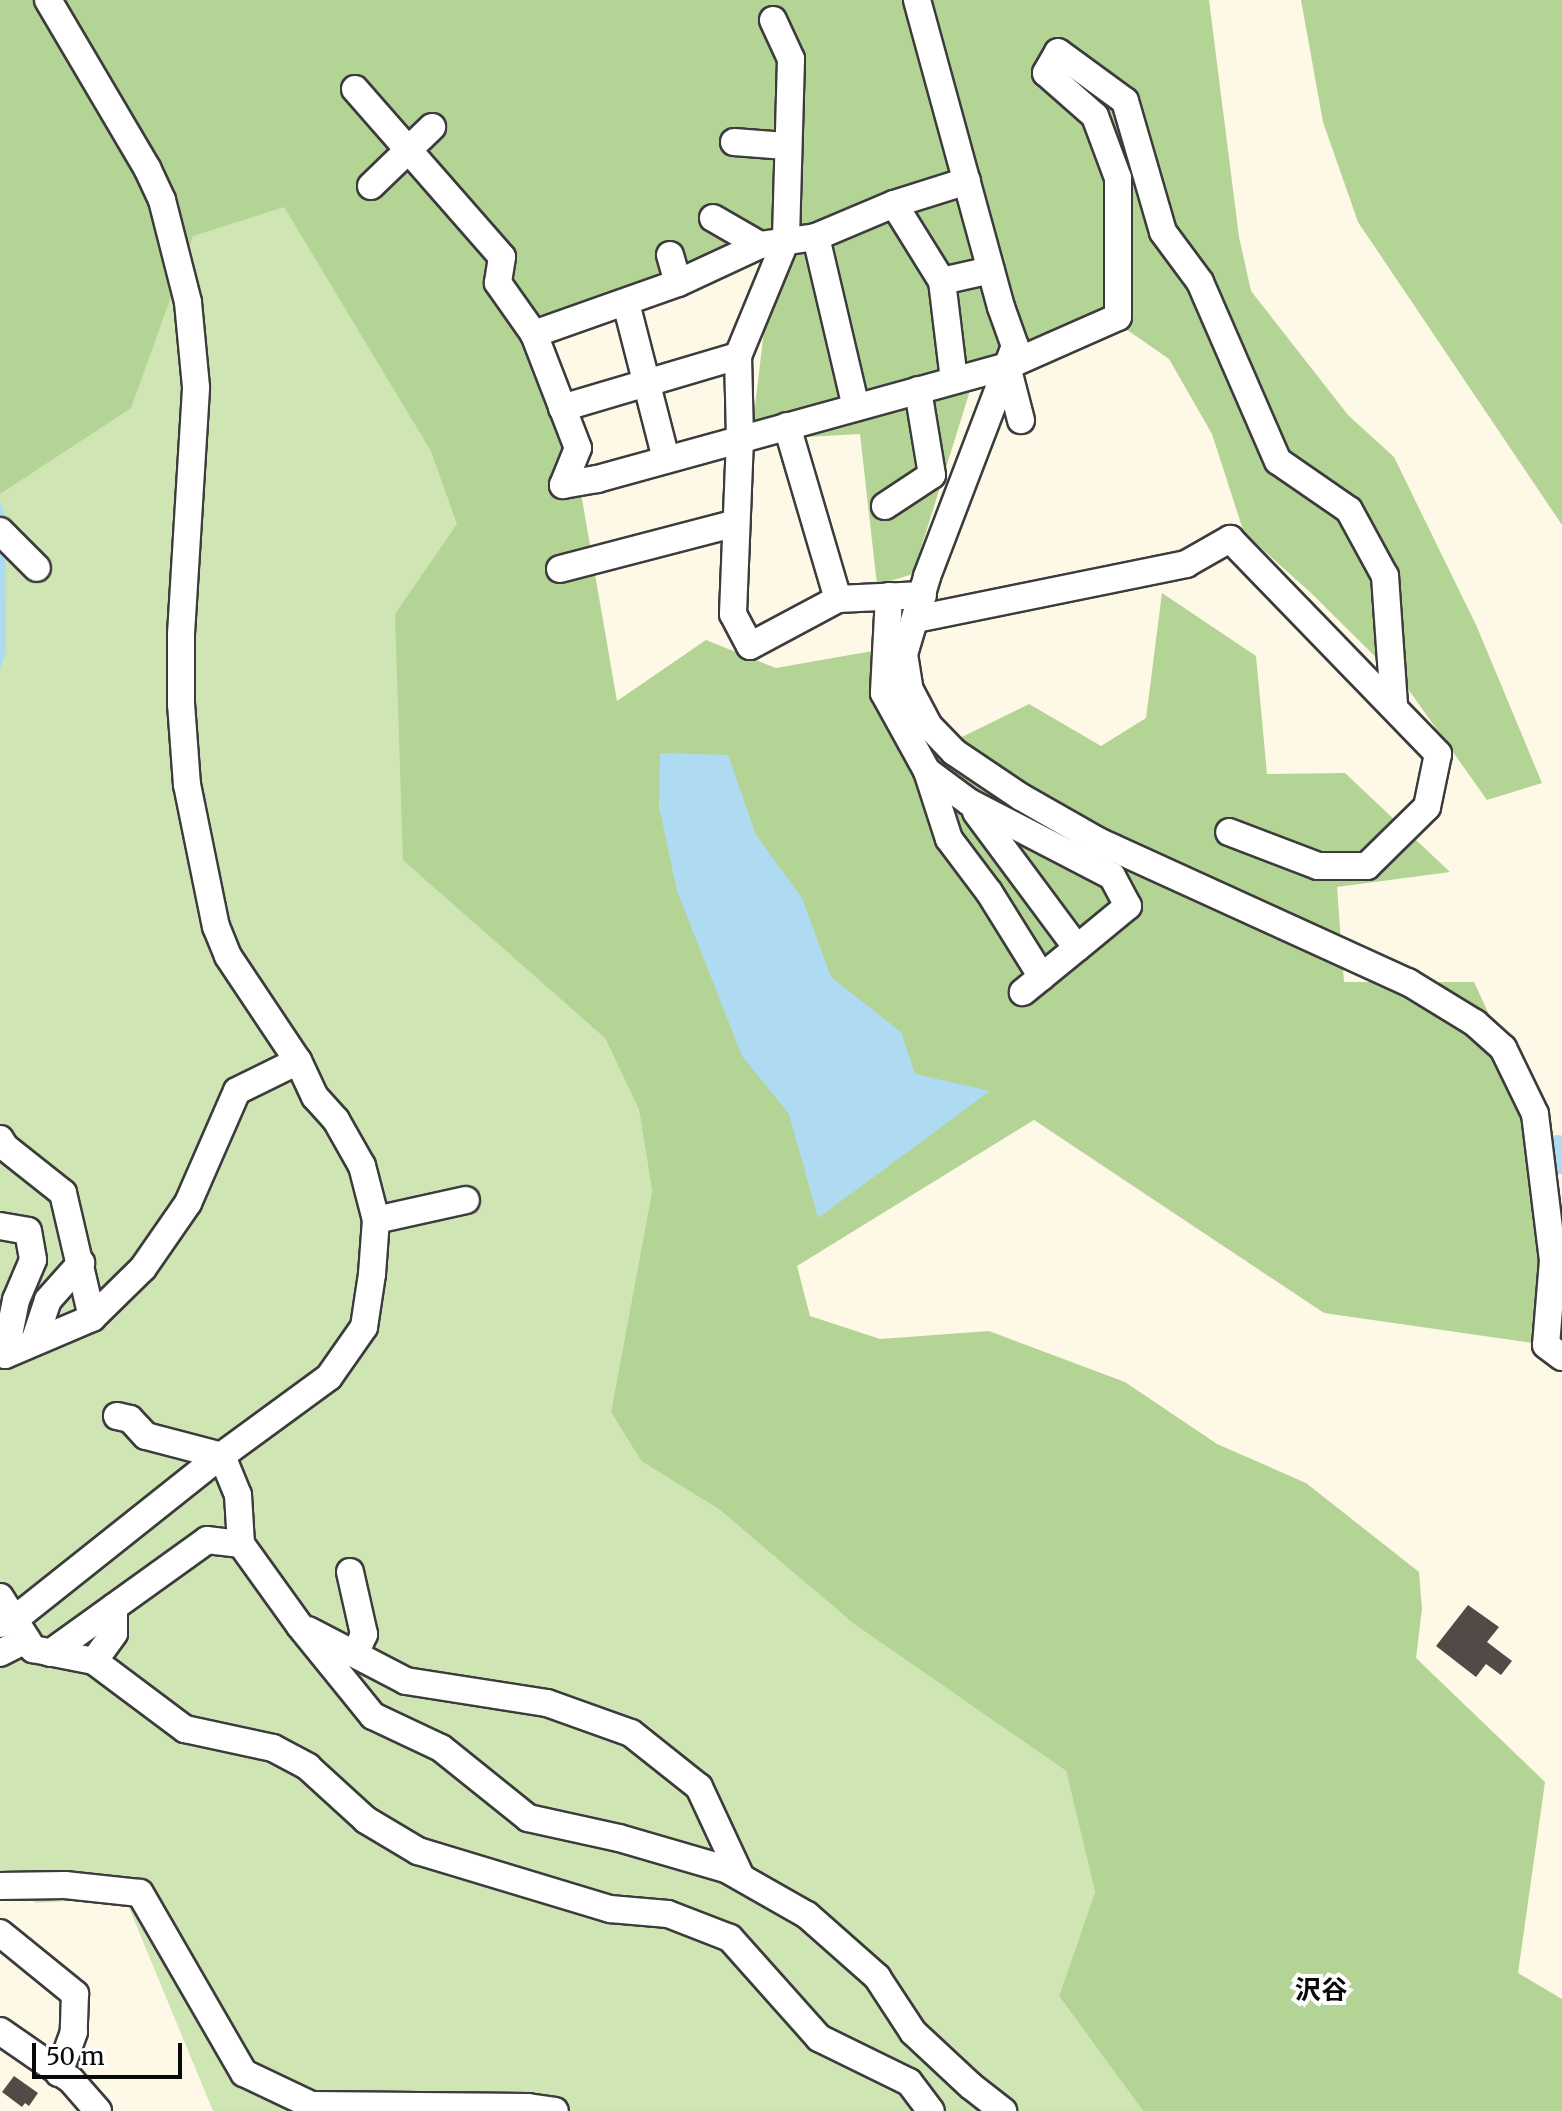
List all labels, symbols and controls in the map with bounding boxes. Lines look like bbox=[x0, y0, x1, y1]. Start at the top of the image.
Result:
district label: 沢谷 bbox=[1295, 1974, 1347, 2006]
scale bar bbox=[36, 2027, 186, 2077]
text: 50 m bbox=[46, 2041, 105, 2072]

